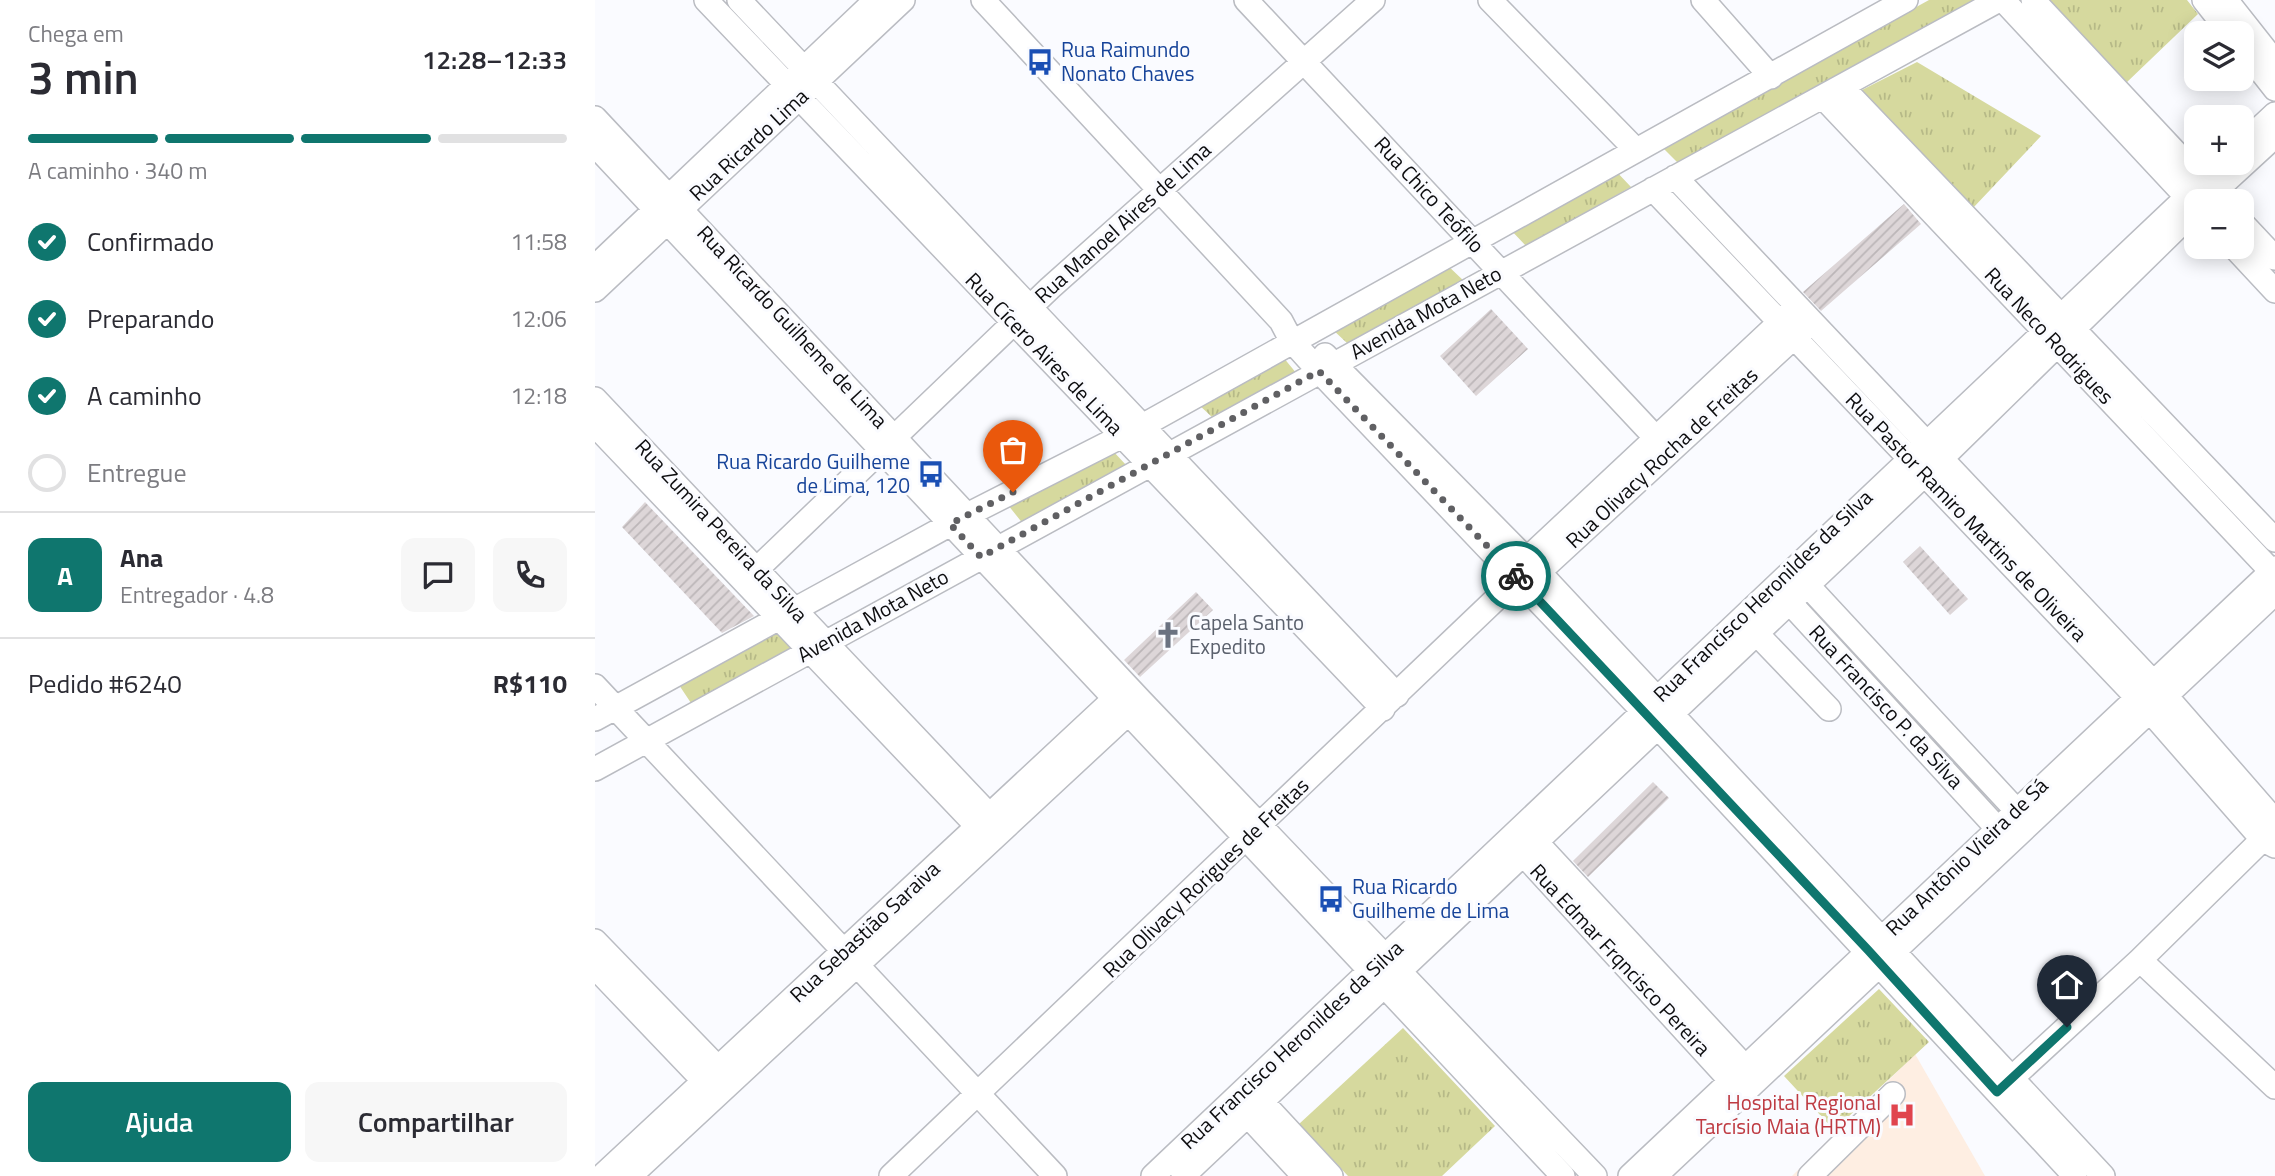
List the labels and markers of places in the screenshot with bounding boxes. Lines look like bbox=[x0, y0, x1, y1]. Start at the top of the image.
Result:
place label: Rua Raimundo Nonato Chaves bbox=[1061, 33, 1194, 89]
bus stop icon: Rua Raimundo Nonato Chaves bbox=[1025, 47, 1055, 77]
pin bbox=[983, 420, 1043, 492]
place label: Rua Ricardo Guilheme de Lima, 120 bbox=[716, 445, 910, 501]
bus stop icon: Rua Ricardo Guilheme de Lima, 120 bbox=[916, 459, 946, 489]
place label: Capela Santo Expedito bbox=[1189, 606, 1304, 662]
church icon: Capela Santo Expedito bbox=[1153, 620, 1183, 650]
place label: Rua Ricardo Guilheme de Lima bbox=[1352, 870, 1510, 926]
bus stop icon: Rua Ricardo Guilheme de Lima bbox=[1316, 884, 1346, 914]
pin bbox=[2037, 955, 2097, 1027]
place label: Hospital Regional Tarcísio Maia (HRTM) bbox=[1696, 1086, 1881, 1142]
hospital icon: Hospital Regional Tarcísio Maia (HRTM) bbox=[1887, 1100, 1917, 1130]

